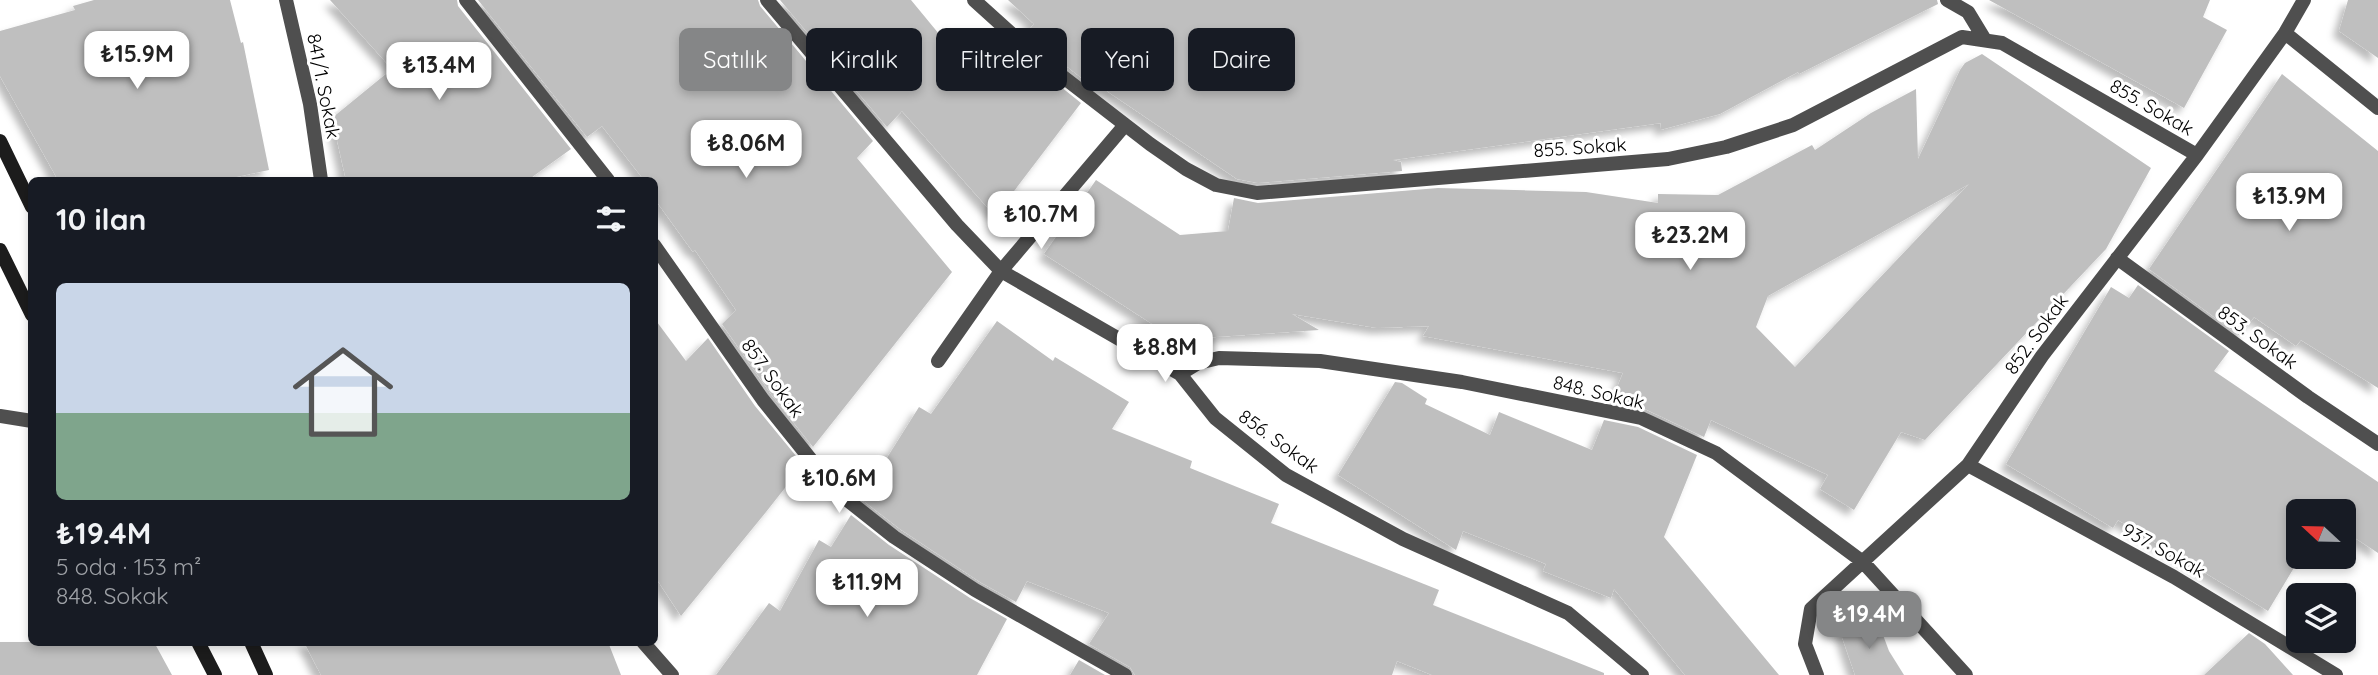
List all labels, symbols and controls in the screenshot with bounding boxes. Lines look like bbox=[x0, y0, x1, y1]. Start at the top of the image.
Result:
chip: Satılık bbox=[679, 28, 792, 91]
chip: Kiralık bbox=[806, 28, 922, 91]
chip: Filtreler bbox=[936, 28, 1067, 91]
chip: Yeni bbox=[1081, 28, 1174, 91]
chip: Daire bbox=[1188, 28, 1295, 91]
street label: 841/1. Sokak bbox=[302, 31, 346, 141]
pin: ₺15.9M bbox=[80, 32, 194, 91]
text: ₺15.9M bbox=[100, 39, 174, 68]
pin: ₺13.4M bbox=[382, 42, 496, 102]
text: ₺13.4M bbox=[402, 50, 476, 79]
street label: 855. Sokak bbox=[2106, 73, 2198, 141]
pin: ₺8.06M bbox=[689, 120, 803, 180]
text: ₺8.06M bbox=[707, 128, 785, 157]
street label: 855. Sokak bbox=[1533, 132, 1627, 162]
pin: ₺13.9M bbox=[2232, 174, 2346, 233]
text: ₺13.9M bbox=[2252, 181, 2326, 210]
pin: ₺10.7M bbox=[984, 191, 1098, 251]
text: ₺10.7M bbox=[1004, 199, 1078, 228]
text: 10 ilan bbox=[56, 200, 146, 238]
icon: filters bbox=[592, 200, 630, 238]
pin: ₺23.2M bbox=[1633, 212, 1747, 272]
text: ₺23.2M bbox=[1651, 220, 1729, 249]
street label: 852. Sokak bbox=[1999, 289, 2073, 379]
street label: 853. Sokak bbox=[2213, 300, 2303, 374]
pin: ₺8.8M bbox=[1116, 324, 1214, 384]
icon: home bbox=[280, 329, 406, 455]
text: ₺8.8M bbox=[1133, 332, 1197, 361]
street label: 857. Sokak bbox=[736, 334, 810, 422]
street label: 848. Sokak bbox=[1551, 370, 1647, 414]
street label: 856. Sokak bbox=[1234, 404, 1324, 478]
pin: ₺10.6M bbox=[782, 456, 896, 515]
text: ₺10.6M bbox=[802, 463, 876, 492]
north arrow bbox=[2286, 499, 2356, 569]
map controls bbox=[2286, 499, 2356, 653]
text: ₺19.4M bbox=[56, 514, 151, 552]
street label: 937. Sokak bbox=[2118, 517, 2210, 583]
text: 5 oda · 153 m² bbox=[56, 552, 201, 581]
pin: ₺11.9M bbox=[810, 560, 924, 619]
text: ₺11.9M bbox=[832, 567, 902, 596]
text: 848. Sokak bbox=[56, 581, 169, 610]
button: layers bbox=[2286, 583, 2356, 653]
pin: ₺19.4M bbox=[1812, 592, 1926, 651]
text: ₺19.4M bbox=[1832, 599, 1906, 628]

